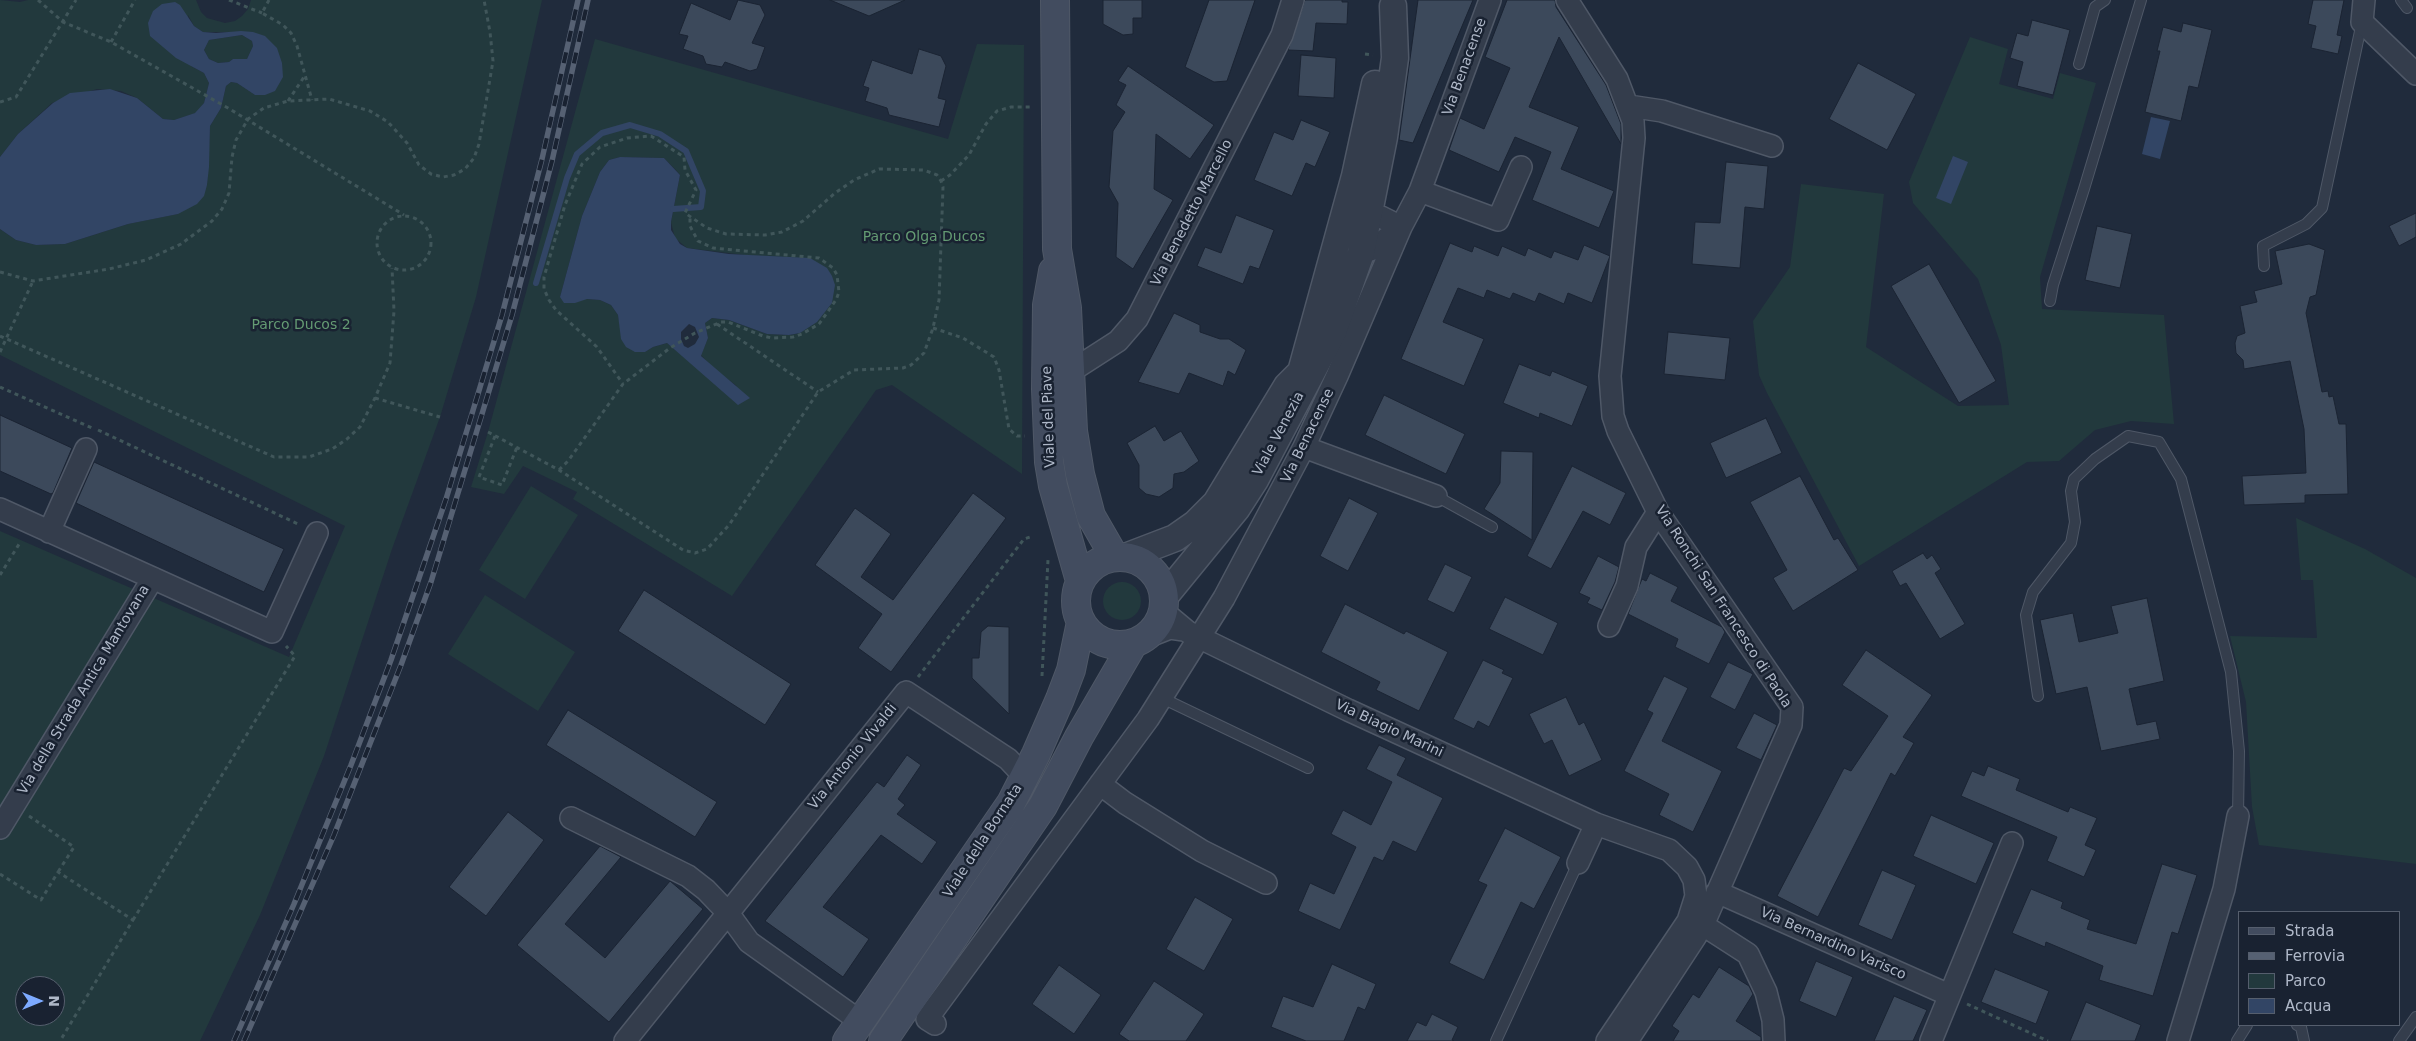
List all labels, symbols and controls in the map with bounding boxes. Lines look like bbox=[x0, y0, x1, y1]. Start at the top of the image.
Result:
street label: Via Benacense bbox=[1440, 16, 1490, 118]
street label: Via Benedetto Marcello bbox=[1148, 137, 1236, 289]
park label: Parco Olga Ducos bbox=[863, 229, 985, 245]
park label: Parco Ducos 2 bbox=[251, 317, 351, 333]
street label: Viale del Piave bbox=[1039, 366, 1059, 468]
street label: Via Benacense bbox=[1278, 386, 1338, 486]
street label: Viale Venezia bbox=[1250, 389, 1308, 479]
street label: Via Ronchi San Francesco di Paola bbox=[1651, 503, 1795, 711]
street label: Via della Strada Antica Mantovana bbox=[15, 582, 153, 798]
street label: Via Biagio Marini bbox=[1332, 697, 1446, 761]
street label: Via Antonio Vivaldi bbox=[805, 701, 901, 813]
street label: Viale della Bornata bbox=[940, 781, 1026, 901]
street label: Via Bernardino Varisco bbox=[1757, 904, 1909, 984]
legend bbox=[2238, 911, 2401, 1026]
text: Strada bbox=[2285, 922, 2334, 940]
text: Ferrovia bbox=[2285, 947, 2345, 965]
text: Parco bbox=[2285, 972, 2326, 990]
north arrow bbox=[15, 976, 65, 1026]
text: N bbox=[46, 995, 62, 1007]
text: Acqua bbox=[2285, 997, 2331, 1015]

